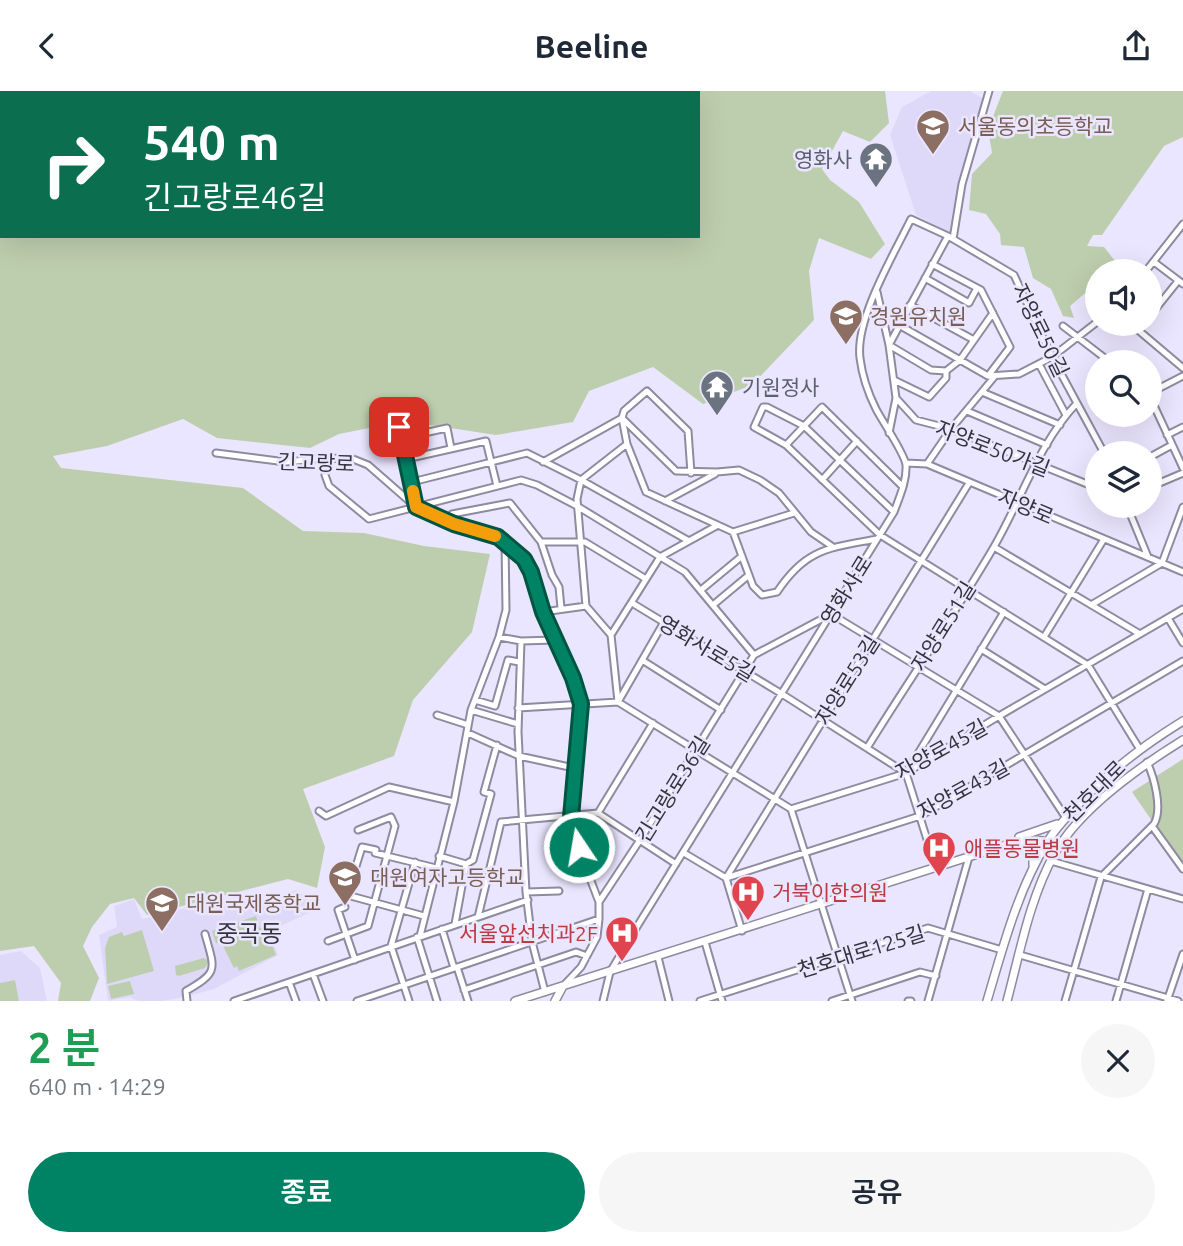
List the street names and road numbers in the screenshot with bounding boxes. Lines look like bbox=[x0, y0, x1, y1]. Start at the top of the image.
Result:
street label: 자양로50길 bbox=[1008, 279, 1074, 381]
street label: 자양로50가길 bbox=[933, 415, 1053, 481]
street label: 긴고랑로 bbox=[277, 449, 355, 475]
street label: 자양로 bbox=[995, 484, 1057, 528]
street label: 영화사로 bbox=[815, 551, 877, 629]
street label: 자양로51길 bbox=[906, 577, 980, 675]
street label: 영화사로5길 bbox=[654, 610, 760, 686]
street label: 자양로53길 bbox=[810, 631, 884, 729]
street label: 자양로45길 bbox=[891, 714, 991, 784]
street label: 긴고랑로36길 bbox=[630, 732, 714, 846]
street label: 자양로43길 bbox=[913, 754, 1013, 824]
street label: 천호대로 bbox=[1058, 755, 1130, 827]
street label: 천호대로125길 bbox=[794, 920, 928, 982]

